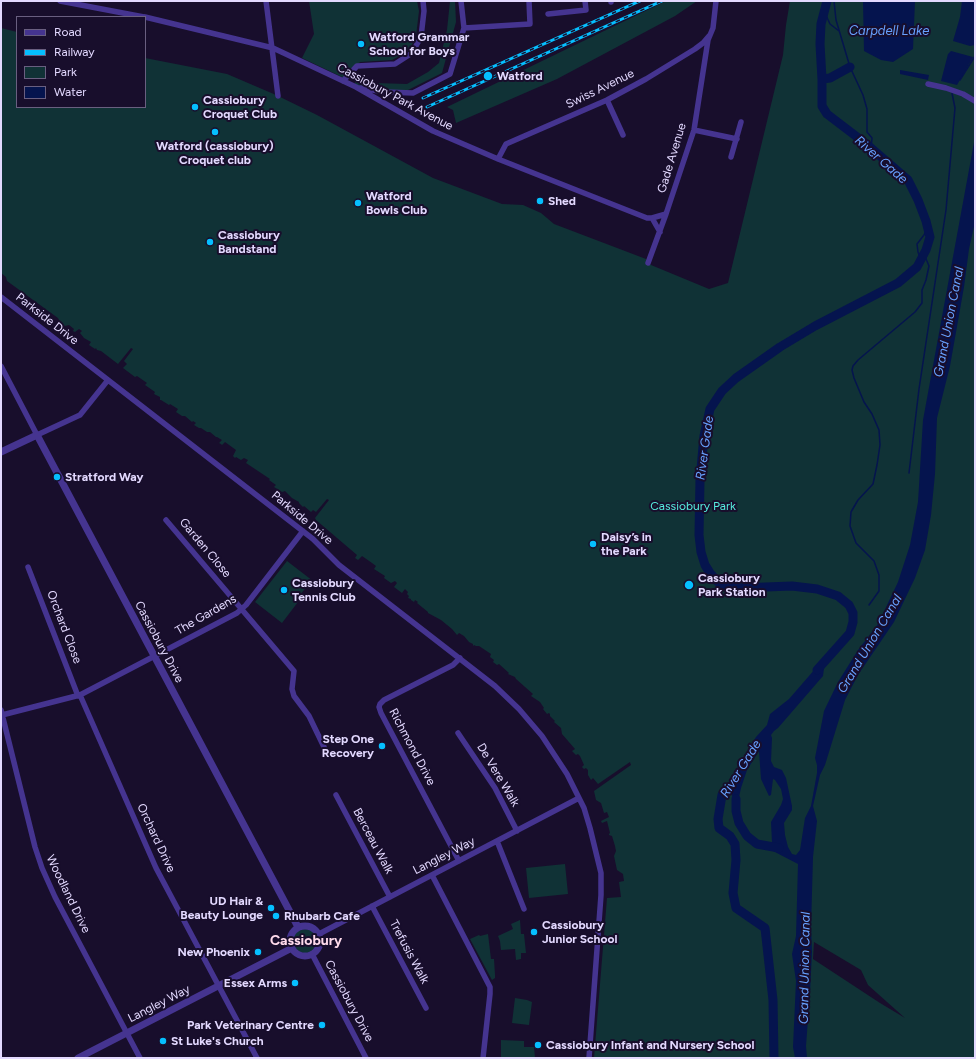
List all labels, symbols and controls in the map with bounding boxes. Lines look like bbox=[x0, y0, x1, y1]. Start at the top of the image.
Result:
legend bbox=[16, 16, 146, 108]
water label: Carpdell Lake bbox=[849, 23, 929, 39]
text: Road bbox=[54, 25, 82, 39]
place label: Watford Grammar School for Boys bbox=[369, 30, 469, 58]
marker: Watford Grammar School for Boys bbox=[356, 39, 366, 49]
text: Railway bbox=[54, 45, 95, 59]
street label: Cassiobury Park Avenue bbox=[335, 60, 455, 134]
text: Park bbox=[54, 65, 77, 79]
street label: Swiss Avenue bbox=[563, 66, 637, 112]
place label: Watford bbox=[497, 69, 543, 83]
marker: Watford bbox=[482, 70, 494, 82]
text: Water bbox=[54, 85, 86, 99]
place label: Cassiobury Croquet Club bbox=[203, 93, 277, 121]
marker: Cassiobury Croquet Club bbox=[190, 102, 200, 112]
street label: Gade Avenue bbox=[655, 121, 689, 195]
marker: Watford (cassiobury) Croquet club bbox=[210, 127, 220, 137]
water label: River Gade bbox=[851, 133, 911, 187]
place label: Watford (cassiobury) Croquet club bbox=[156, 139, 274, 167]
place label: Watford Bowls Club bbox=[366, 189, 427, 217]
place label: Shed bbox=[548, 194, 576, 208]
marker: Shed bbox=[535, 196, 545, 206]
marker: Watford Bowls Club bbox=[353, 198, 363, 208]
place label: Cassiobury Bandstand bbox=[218, 228, 280, 256]
marker: Cassiobury Bandstand bbox=[205, 237, 215, 247]
water label: Grand Union Canal bbox=[931, 265, 967, 379]
street label: Parkside Drive bbox=[13, 290, 81, 348]
water label: River Gade bbox=[693, 415, 717, 481]
place label: Stratford Way bbox=[65, 470, 143, 484]
marker: Stratford Way bbox=[52, 472, 62, 482]
street label: Parkside Drive bbox=[268, 488, 336, 548]
park label: Cassiobury Park bbox=[650, 499, 736, 513]
street label: Garden Close bbox=[176, 515, 234, 581]
place label: Daisy’s in the Park bbox=[601, 530, 652, 558]
marker: Daisy’s in the Park bbox=[588, 539, 598, 549]
place label: Cassiobury Park Station bbox=[698, 571, 766, 599]
place label: Cassiobury Tennis Club bbox=[292, 576, 356, 604]
marker: Cassiobury Park Station bbox=[683, 579, 695, 591]
marker: Cassiobury Tennis Club bbox=[279, 585, 289, 595]
street label: Orchard Close bbox=[43, 588, 85, 666]
street label: The Gardens bbox=[173, 592, 239, 638]
water label: Grand Union Canal bbox=[834, 592, 906, 696]
street label: Cassiobury Drive bbox=[131, 599, 187, 685]
street label: Richmond Drive bbox=[386, 706, 438, 788]
place label: Step One Recovery bbox=[322, 732, 374, 760]
water label: River Gade bbox=[717, 737, 765, 801]
marker: Step One Recovery bbox=[377, 741, 387, 751]
street label: De Vere Walk bbox=[473, 741, 523, 809]
street label: Orchard Drive bbox=[134, 801, 178, 875]
street label: Berceau Walk bbox=[350, 806, 396, 876]
street label: Langley Way bbox=[411, 834, 477, 878]
street label: Woodland Drive bbox=[43, 853, 93, 935]
place label: UD Hair & Beauty Lounge bbox=[180, 894, 263, 922]
marker: UD Hair & Beauty Lounge bbox=[266, 903, 276, 913]
place label: Rhubarb Cafe bbox=[284, 909, 360, 923]
marker: Rhubarb Cafe bbox=[271, 911, 281, 921]
water label: Grand Union Canal bbox=[796, 912, 814, 1024]
street label: Trefusis Walk bbox=[386, 918, 432, 986]
place label: Cassiobury Junior School bbox=[542, 918, 617, 946]
marker: Cassiobury Junior School bbox=[529, 927, 539, 937]
district label: Cassiobury bbox=[270, 933, 342, 949]
place label: New Phoenix bbox=[177, 945, 250, 959]
marker: New Phoenix bbox=[253, 947, 263, 957]
street label: Cassiobury Drive bbox=[321, 958, 377, 1044]
place label: Essex Arms bbox=[224, 976, 287, 990]
marker: Essex Arms bbox=[290, 978, 300, 988]
street label: Langley Way bbox=[126, 982, 192, 1026]
place label: Park Veterinary Centre bbox=[187, 1018, 314, 1032]
marker: Park Veterinary Centre bbox=[317, 1020, 327, 1030]
place label: St Luke's Church bbox=[171, 1034, 264, 1048]
marker: St Luke's Church bbox=[158, 1036, 168, 1046]
place label: Cassiobury Infant and Nursery School bbox=[546, 1038, 754, 1052]
marker: Cassiobury Infant and Nursery School bbox=[533, 1040, 543, 1050]

